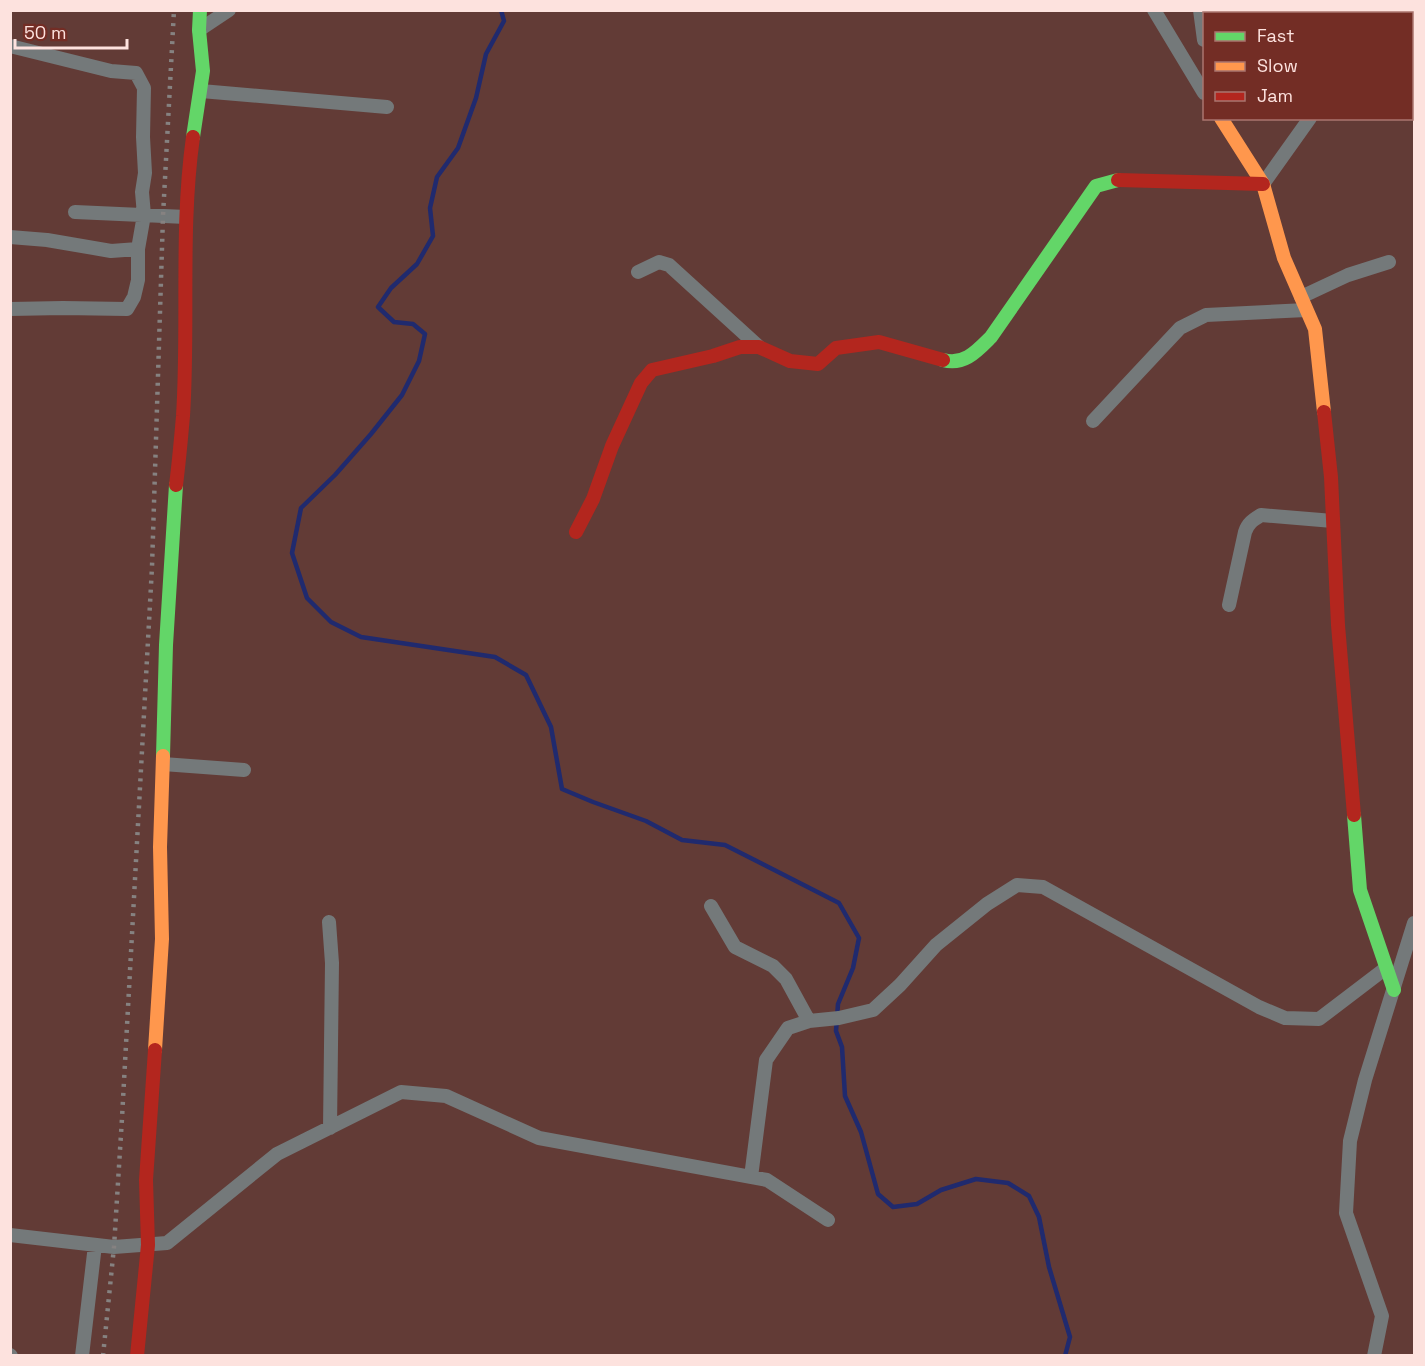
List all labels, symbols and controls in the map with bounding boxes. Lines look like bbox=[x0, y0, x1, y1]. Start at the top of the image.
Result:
scale bar bbox=[15, 12, 128, 50]
legend bbox=[1203, 12, 1413, 120]
text: 50 m bbox=[24, 21, 66, 44]
text: Fast bbox=[1257, 24, 1294, 47]
text: Slow bbox=[1257, 54, 1298, 77]
text: Jam bbox=[1257, 84, 1293, 107]

